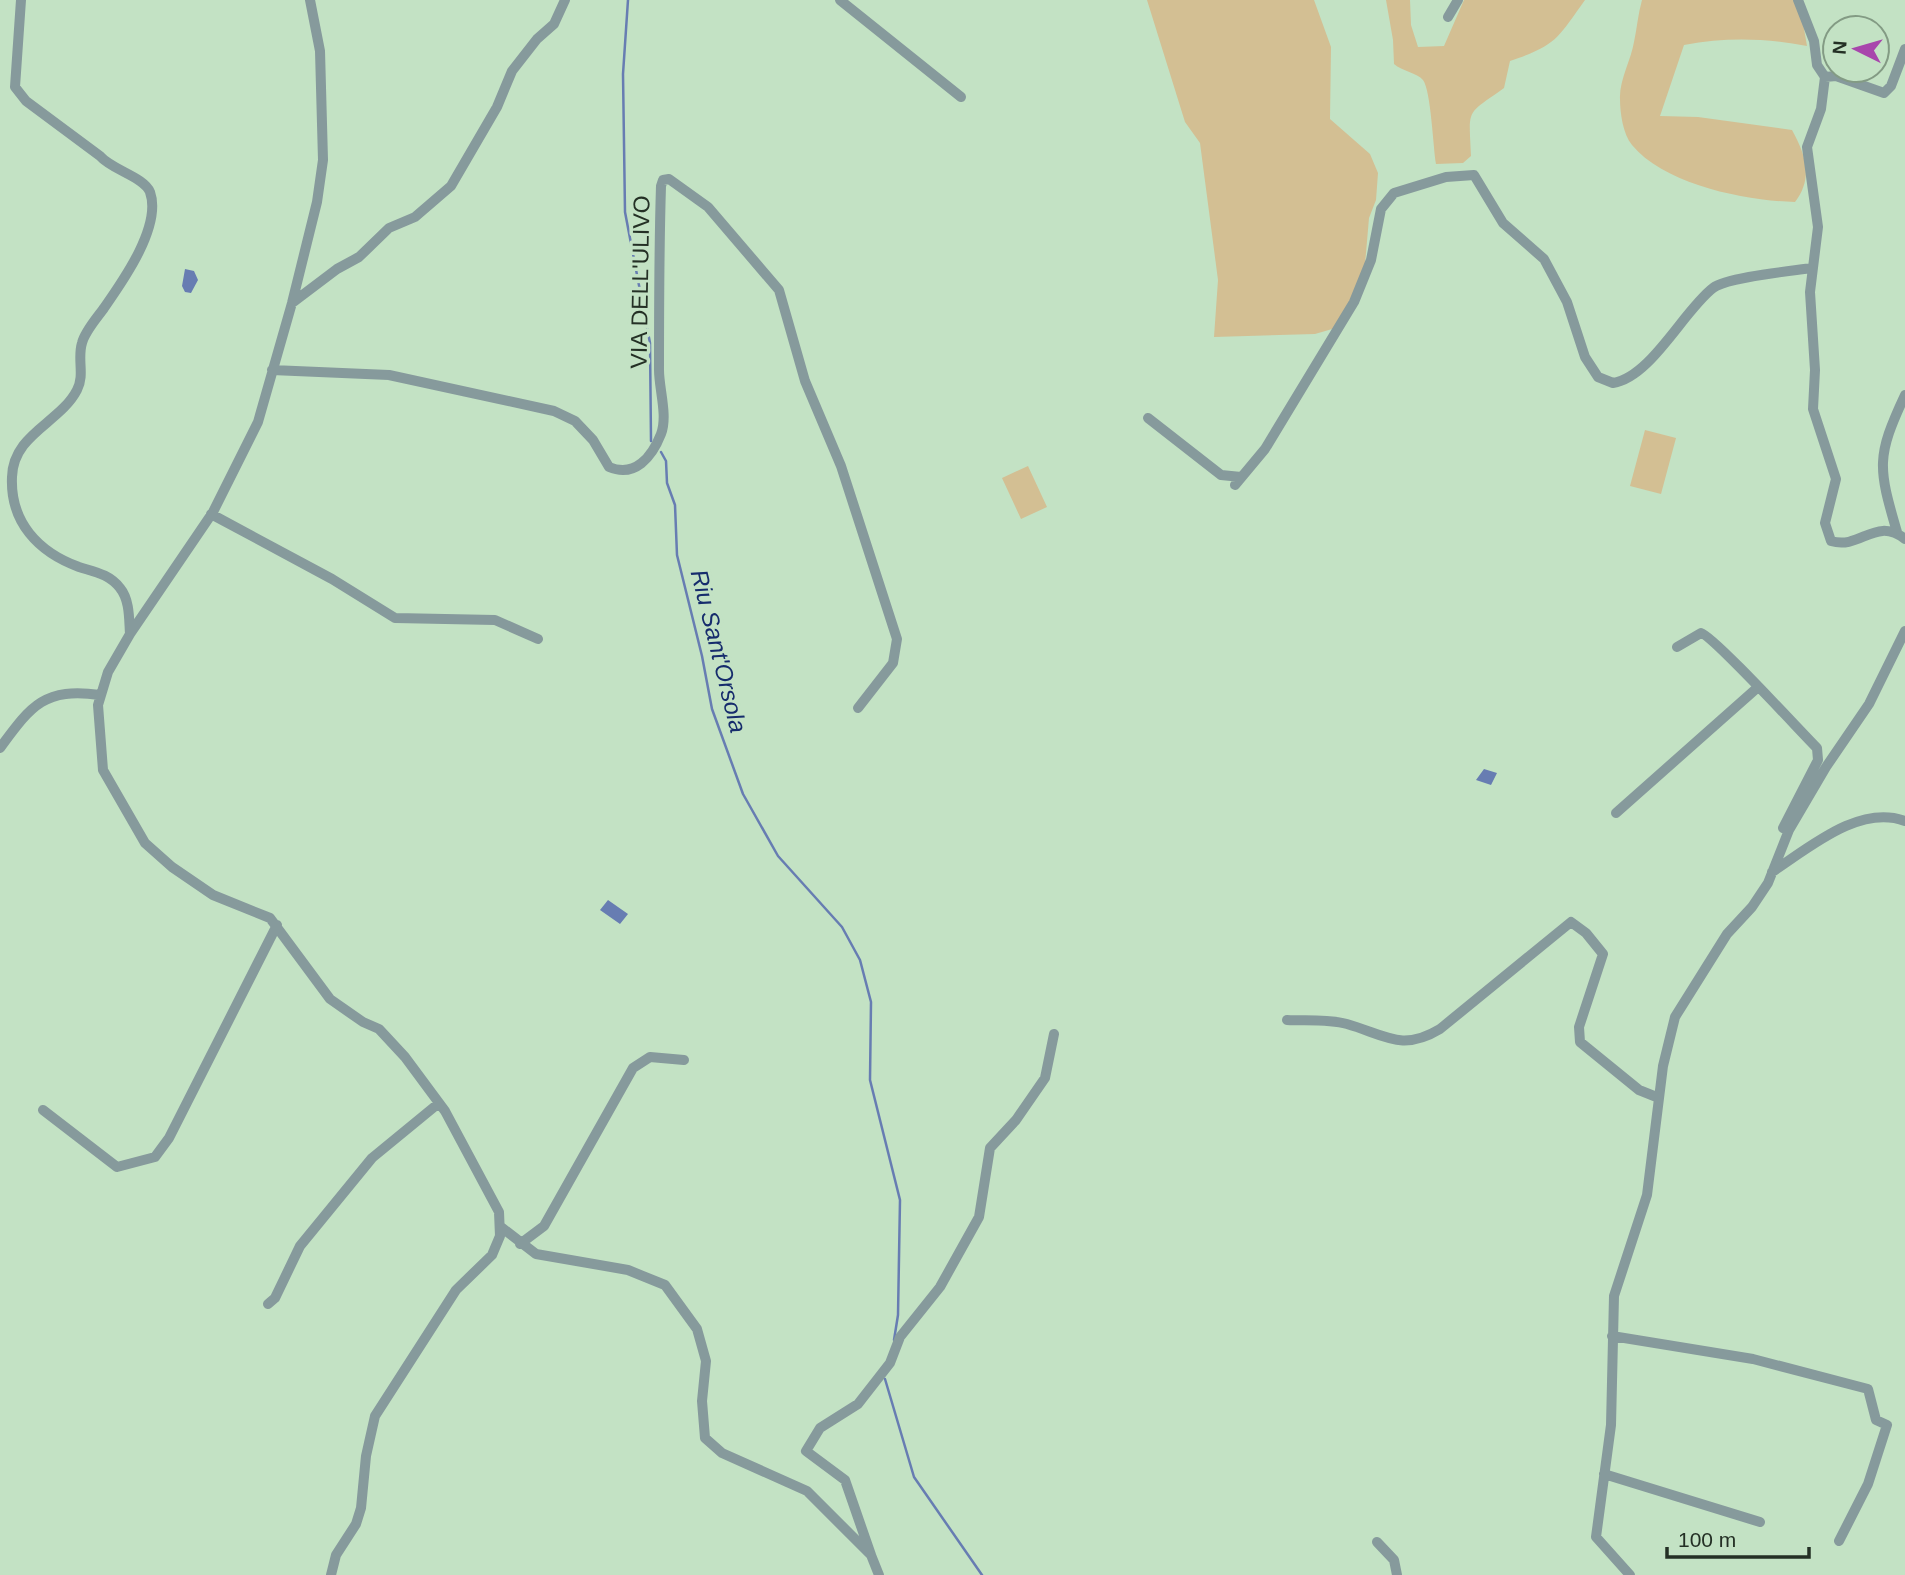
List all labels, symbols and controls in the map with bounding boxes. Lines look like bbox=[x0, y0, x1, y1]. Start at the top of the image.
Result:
north arrow bbox=[1821, 14, 1891, 84]
text: N bbox=[1829, 40, 1851, 55]
street label: VIA DELL'ULIVO bbox=[625, 195, 655, 369]
water label: Riu Sant'Orsola bbox=[686, 567, 752, 735]
scale bar bbox=[1667, 1516, 1809, 1560]
text: 100 m bbox=[1678, 1528, 1736, 1551]

